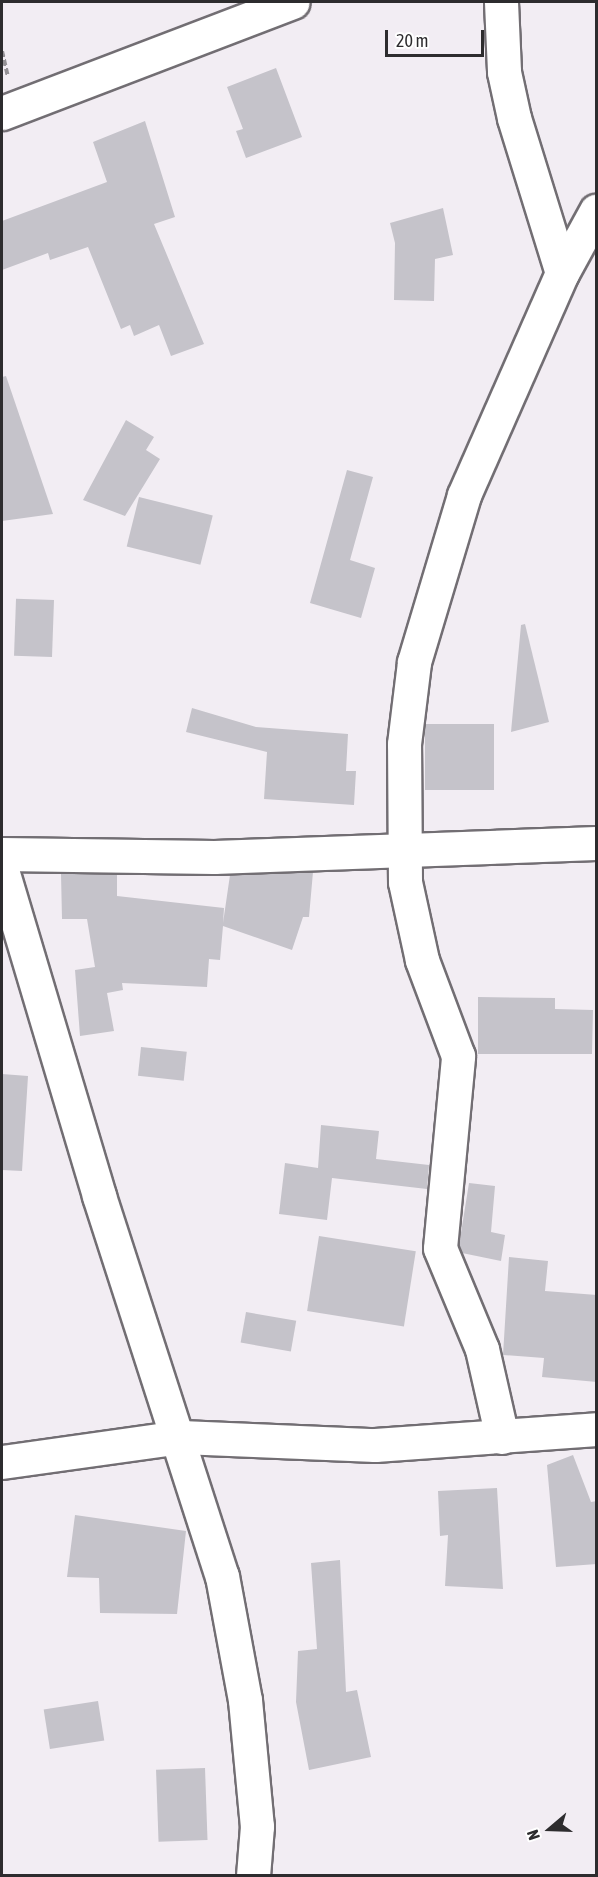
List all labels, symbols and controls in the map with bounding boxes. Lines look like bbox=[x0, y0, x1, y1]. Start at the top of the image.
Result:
scale bar bbox=[388, 18, 487, 56]
text: 20 m bbox=[396, 30, 428, 51]
north arrow bbox=[520, 1799, 580, 1859]
text: N bbox=[523, 1827, 543, 1842]

